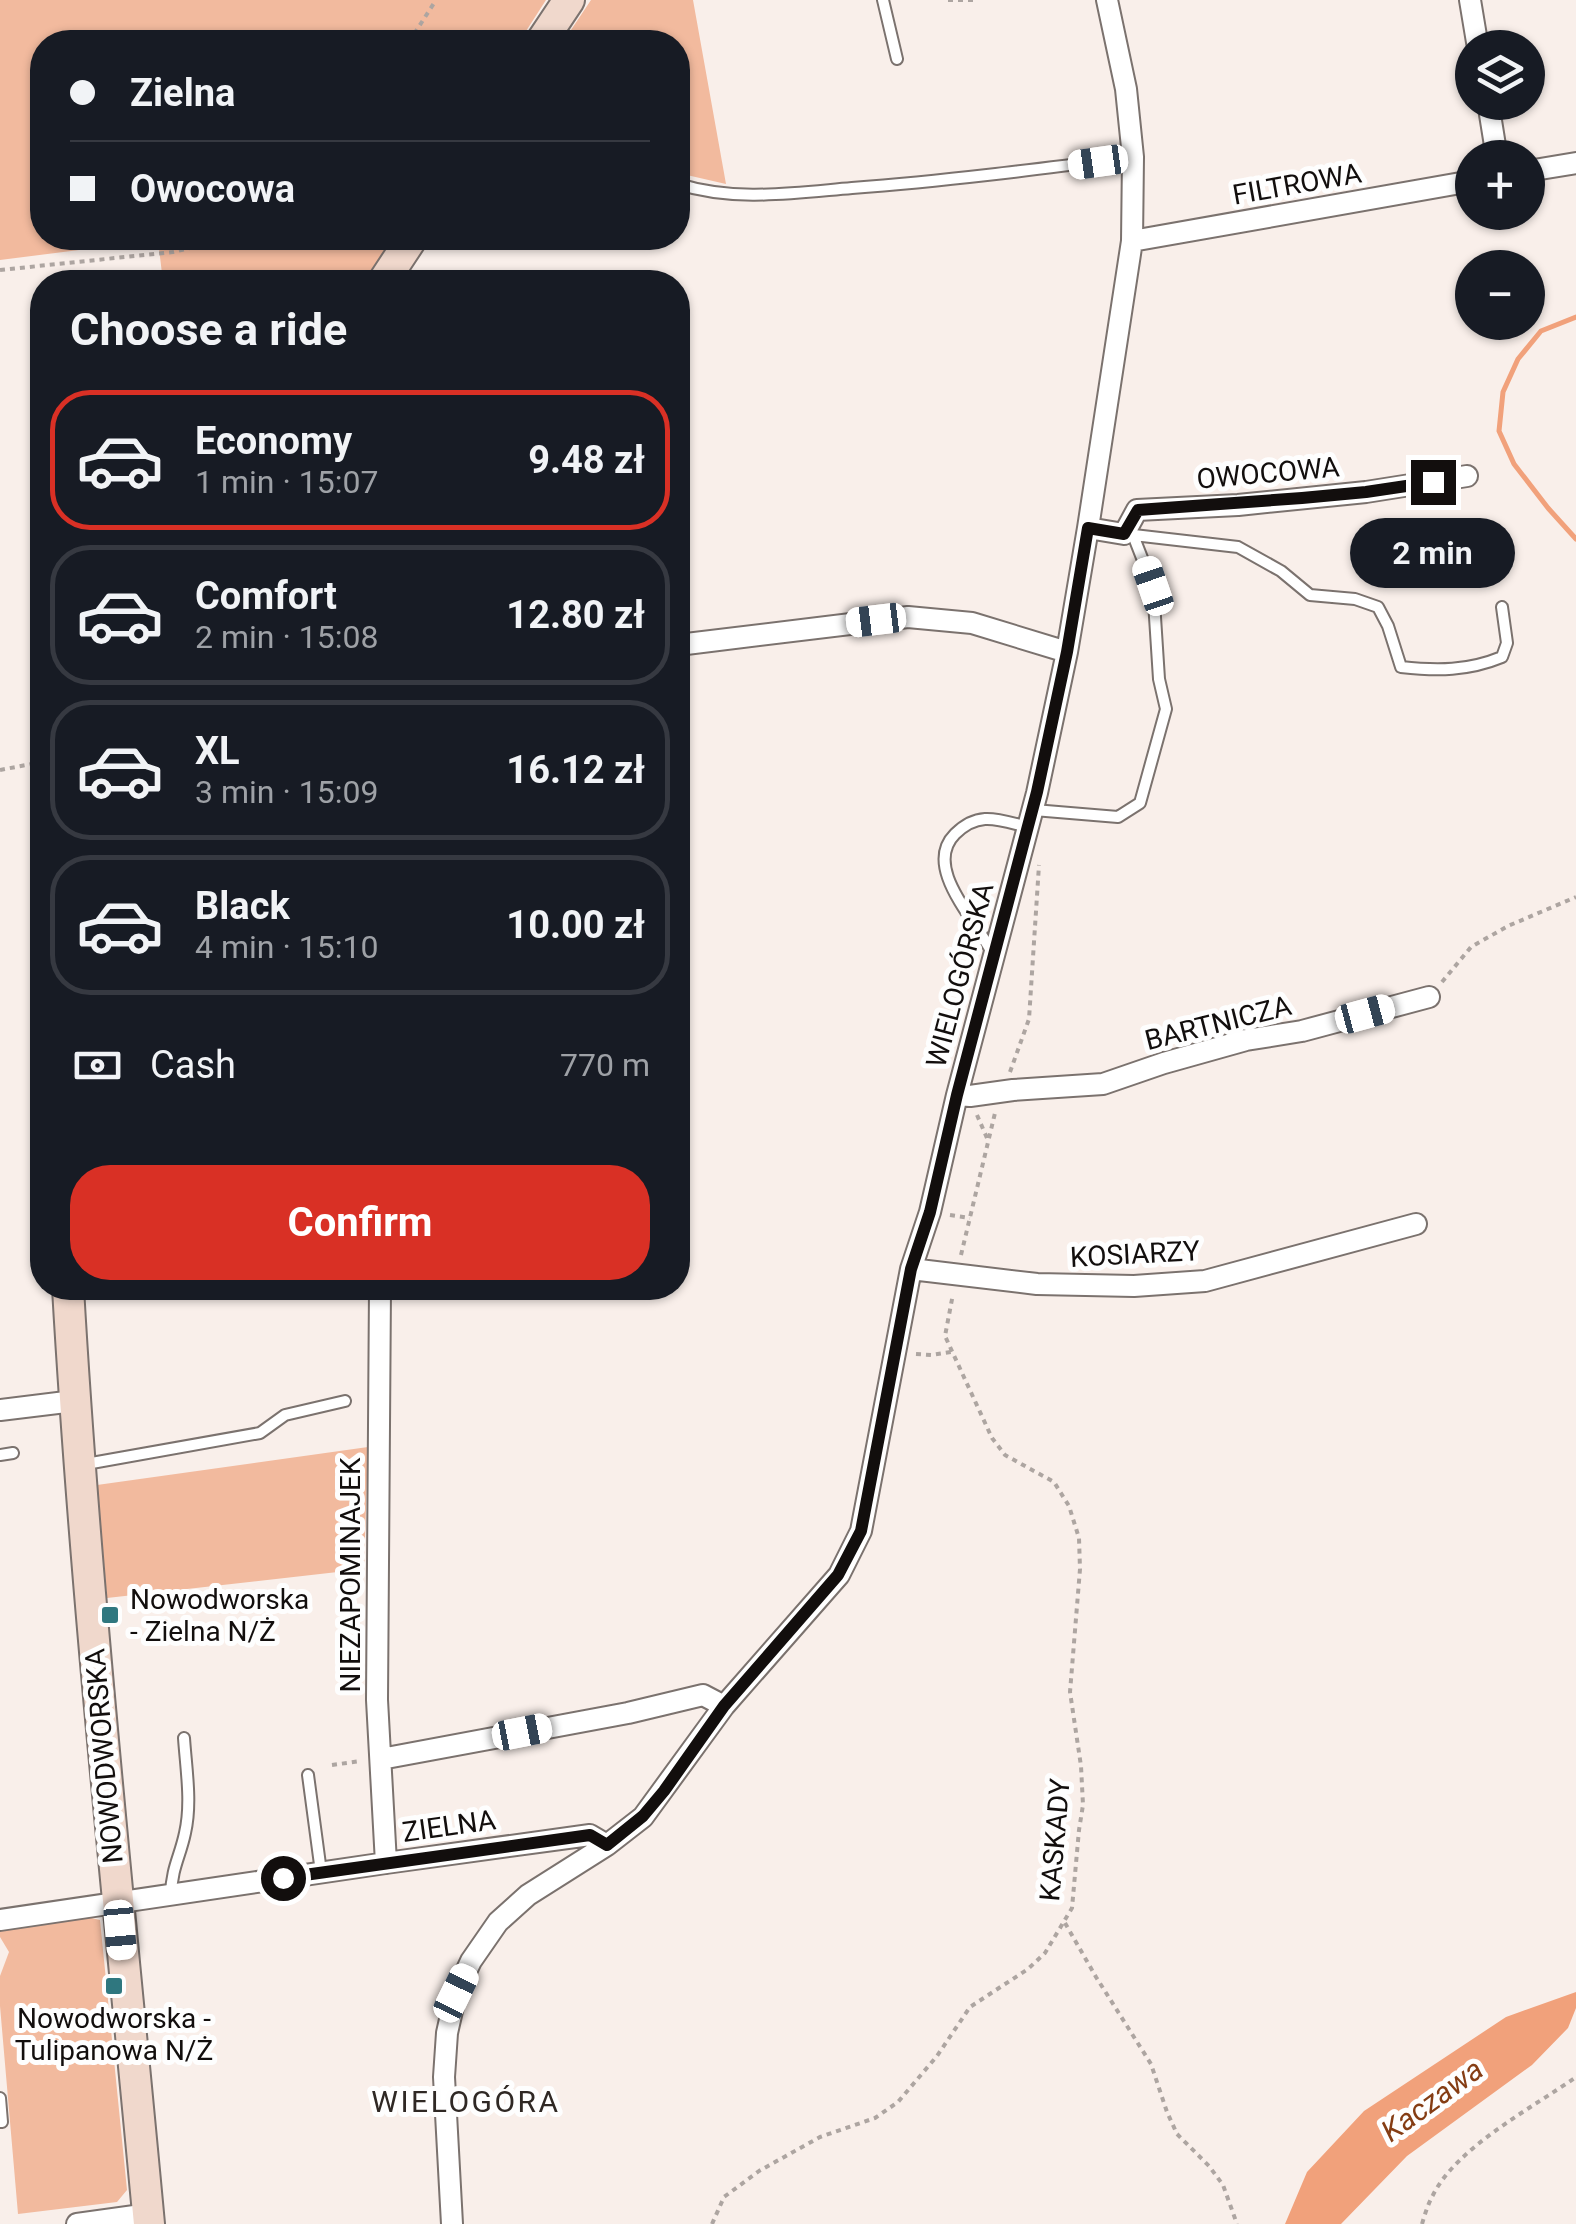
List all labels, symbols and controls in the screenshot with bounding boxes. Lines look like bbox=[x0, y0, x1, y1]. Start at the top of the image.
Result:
map controls bbox=[1455, 30, 1545, 340]
button: layers bbox=[1455, 30, 1545, 120]
text: Zielna bbox=[130, 71, 235, 115]
button: + bbox=[1455, 140, 1545, 230]
car bbox=[1066, 143, 1130, 181]
street label: FILTROWA bbox=[1230, 156, 1364, 212]
text: Owocowa bbox=[130, 167, 295, 211]
button: − bbox=[1455, 250, 1545, 340]
text: Choose a ride bbox=[70, 303, 347, 356]
icon: car bbox=[75, 415, 165, 505]
text: Economy bbox=[195, 419, 352, 463]
text: 9.48 zł bbox=[528, 438, 645, 482]
street label: OWOCOWA bbox=[1195, 450, 1341, 496]
route end bbox=[1411, 460, 1456, 505]
text: 1 min · 15:07 bbox=[195, 463, 378, 501]
callout: 2 min bbox=[1350, 517, 1516, 587]
text: 2 min bbox=[1392, 534, 1473, 572]
car bbox=[1129, 553, 1177, 619]
icon: car bbox=[75, 570, 165, 660]
text: Comfort bbox=[195, 574, 337, 618]
text: 12.80 zł bbox=[506, 593, 645, 637]
car bbox=[844, 601, 908, 639]
text: 2 min · 15:08 bbox=[195, 618, 378, 656]
icon: car bbox=[75, 725, 165, 815]
text: XL bbox=[195, 729, 240, 773]
text: 16.12 zł bbox=[506, 748, 645, 792]
text: 3 min · 15:09 bbox=[195, 773, 378, 811]
street label: WIELOGÓRSKA bbox=[919, 879, 1001, 1071]
icon: car bbox=[75, 880, 165, 970]
text: Black bbox=[195, 884, 290, 928]
text: 10.00 zł bbox=[506, 903, 645, 947]
text: 4 min · 15:10 bbox=[195, 928, 378, 966]
street label: BARTNICZA bbox=[1141, 989, 1295, 1057]
car bbox=[1332, 992, 1398, 1036]
icon: cash bbox=[70, 1038, 125, 1093]
text: Cash bbox=[150, 1043, 236, 1087]
text: 770 m bbox=[560, 1046, 650, 1084]
button: Confirm bbox=[70, 1165, 650, 1280]
street label: KOSIARZY bbox=[1069, 1234, 1201, 1274]
street label: NIEZAPOMINAJEK bbox=[334, 1457, 367, 1693]
place label: Nowodworska - Zielna N/Ż bbox=[130, 1583, 309, 1648]
marker: Nowodworska - Zielna N/Ż bbox=[99, 1604, 121, 1626]
street label: NOWODWORSKA bbox=[78, 1647, 130, 1865]
car bbox=[490, 1712, 554, 1752]
street label: KASKADY bbox=[1033, 1777, 1077, 1903]
street label: ZIELNA bbox=[400, 1803, 498, 1849]
route start bbox=[261, 1856, 306, 1901]
car bbox=[102, 1899, 138, 1961]
car bbox=[429, 1959, 483, 2027]
marker: Nowodworska - Tulipanowa N/Ż bbox=[103, 1975, 125, 1997]
place label: Nowodworska - Tulipanowa N/Ż bbox=[15, 2002, 213, 2067]
water label: Kaczawa bbox=[1374, 2051, 1490, 2149]
district label: WIELOGÓRA bbox=[371, 2084, 561, 2119]

